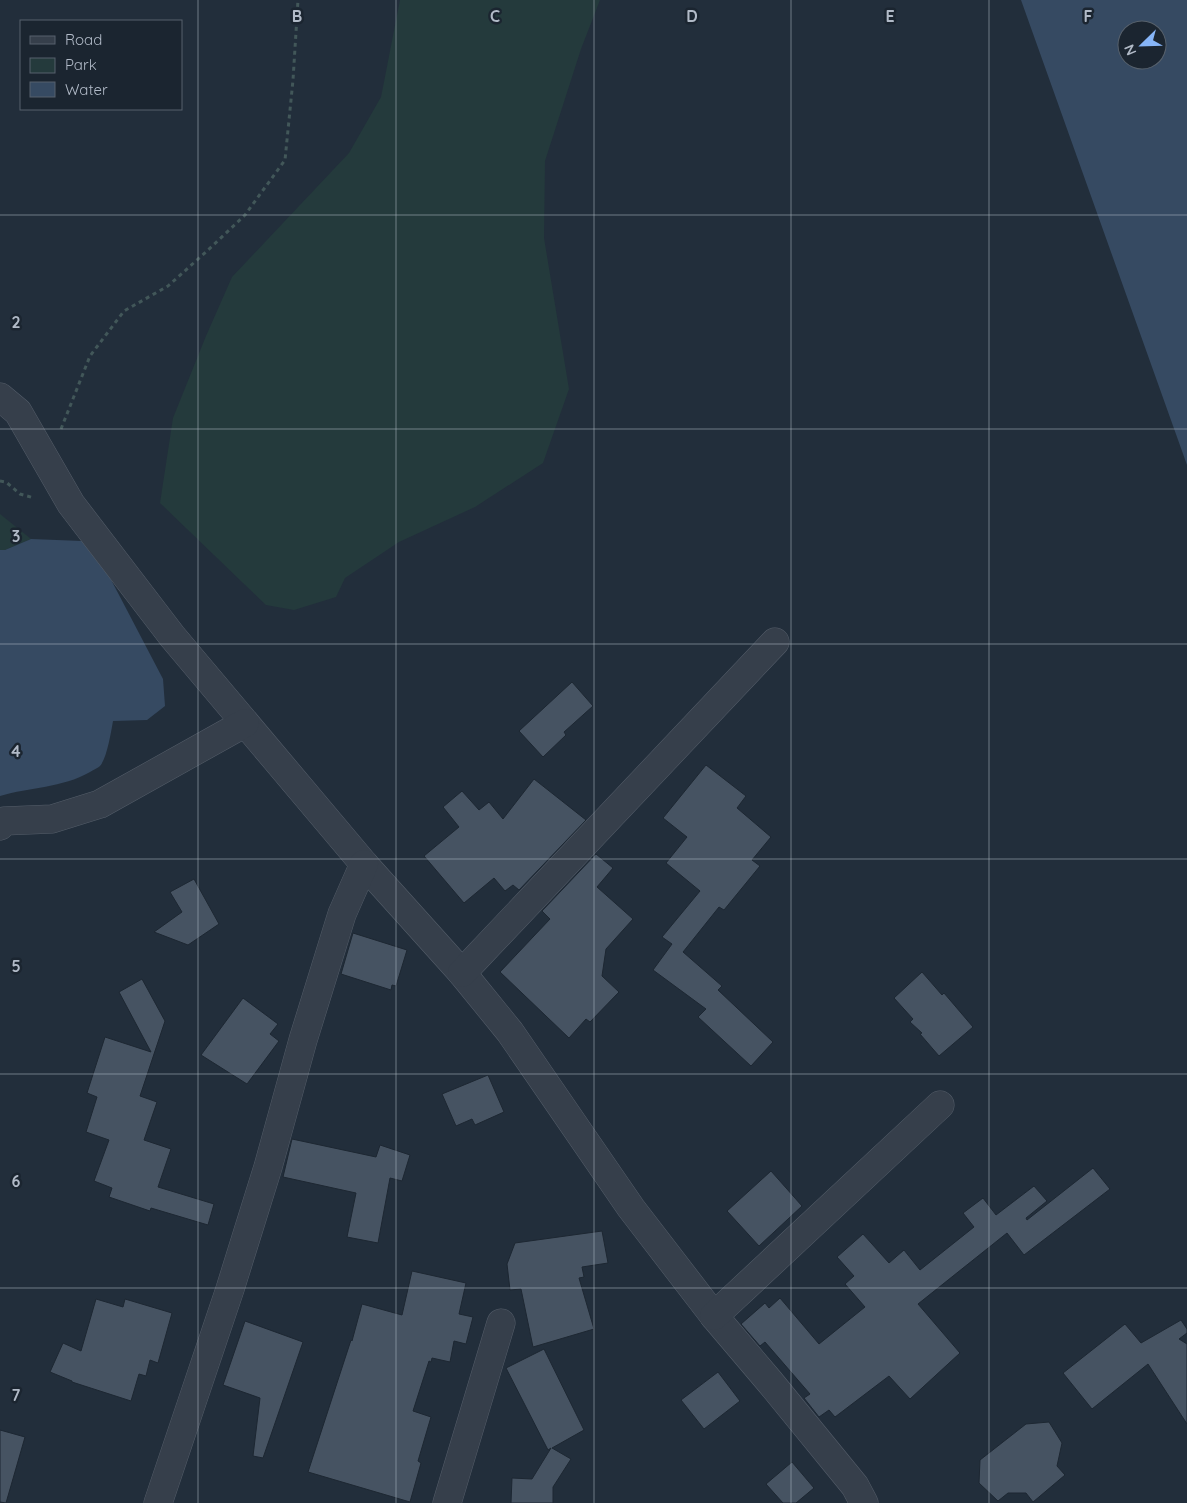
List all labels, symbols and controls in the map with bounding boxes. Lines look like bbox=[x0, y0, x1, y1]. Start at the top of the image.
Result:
text: B bbox=[292, 6, 302, 26]
text: C bbox=[490, 6, 500, 26]
text: D bbox=[686, 6, 698, 26]
text: E bbox=[885, 6, 895, 26]
text: F bbox=[1084, 6, 1093, 26]
legend bbox=[20, 20, 182, 110]
north arrow bbox=[1117, 20, 1167, 70]
text: Road bbox=[65, 30, 102, 49]
text: N bbox=[1120, 42, 1140, 58]
text: Park bbox=[65, 55, 97, 74]
text: Water bbox=[65, 80, 108, 99]
text: 2 bbox=[11, 312, 21, 332]
text: 3 bbox=[12, 526, 20, 546]
text: 4 bbox=[11, 741, 21, 761]
text: 5 bbox=[11, 956, 21, 976]
text: 6 bbox=[12, 1171, 21, 1191]
text: 7 bbox=[12, 1385, 21, 1405]

